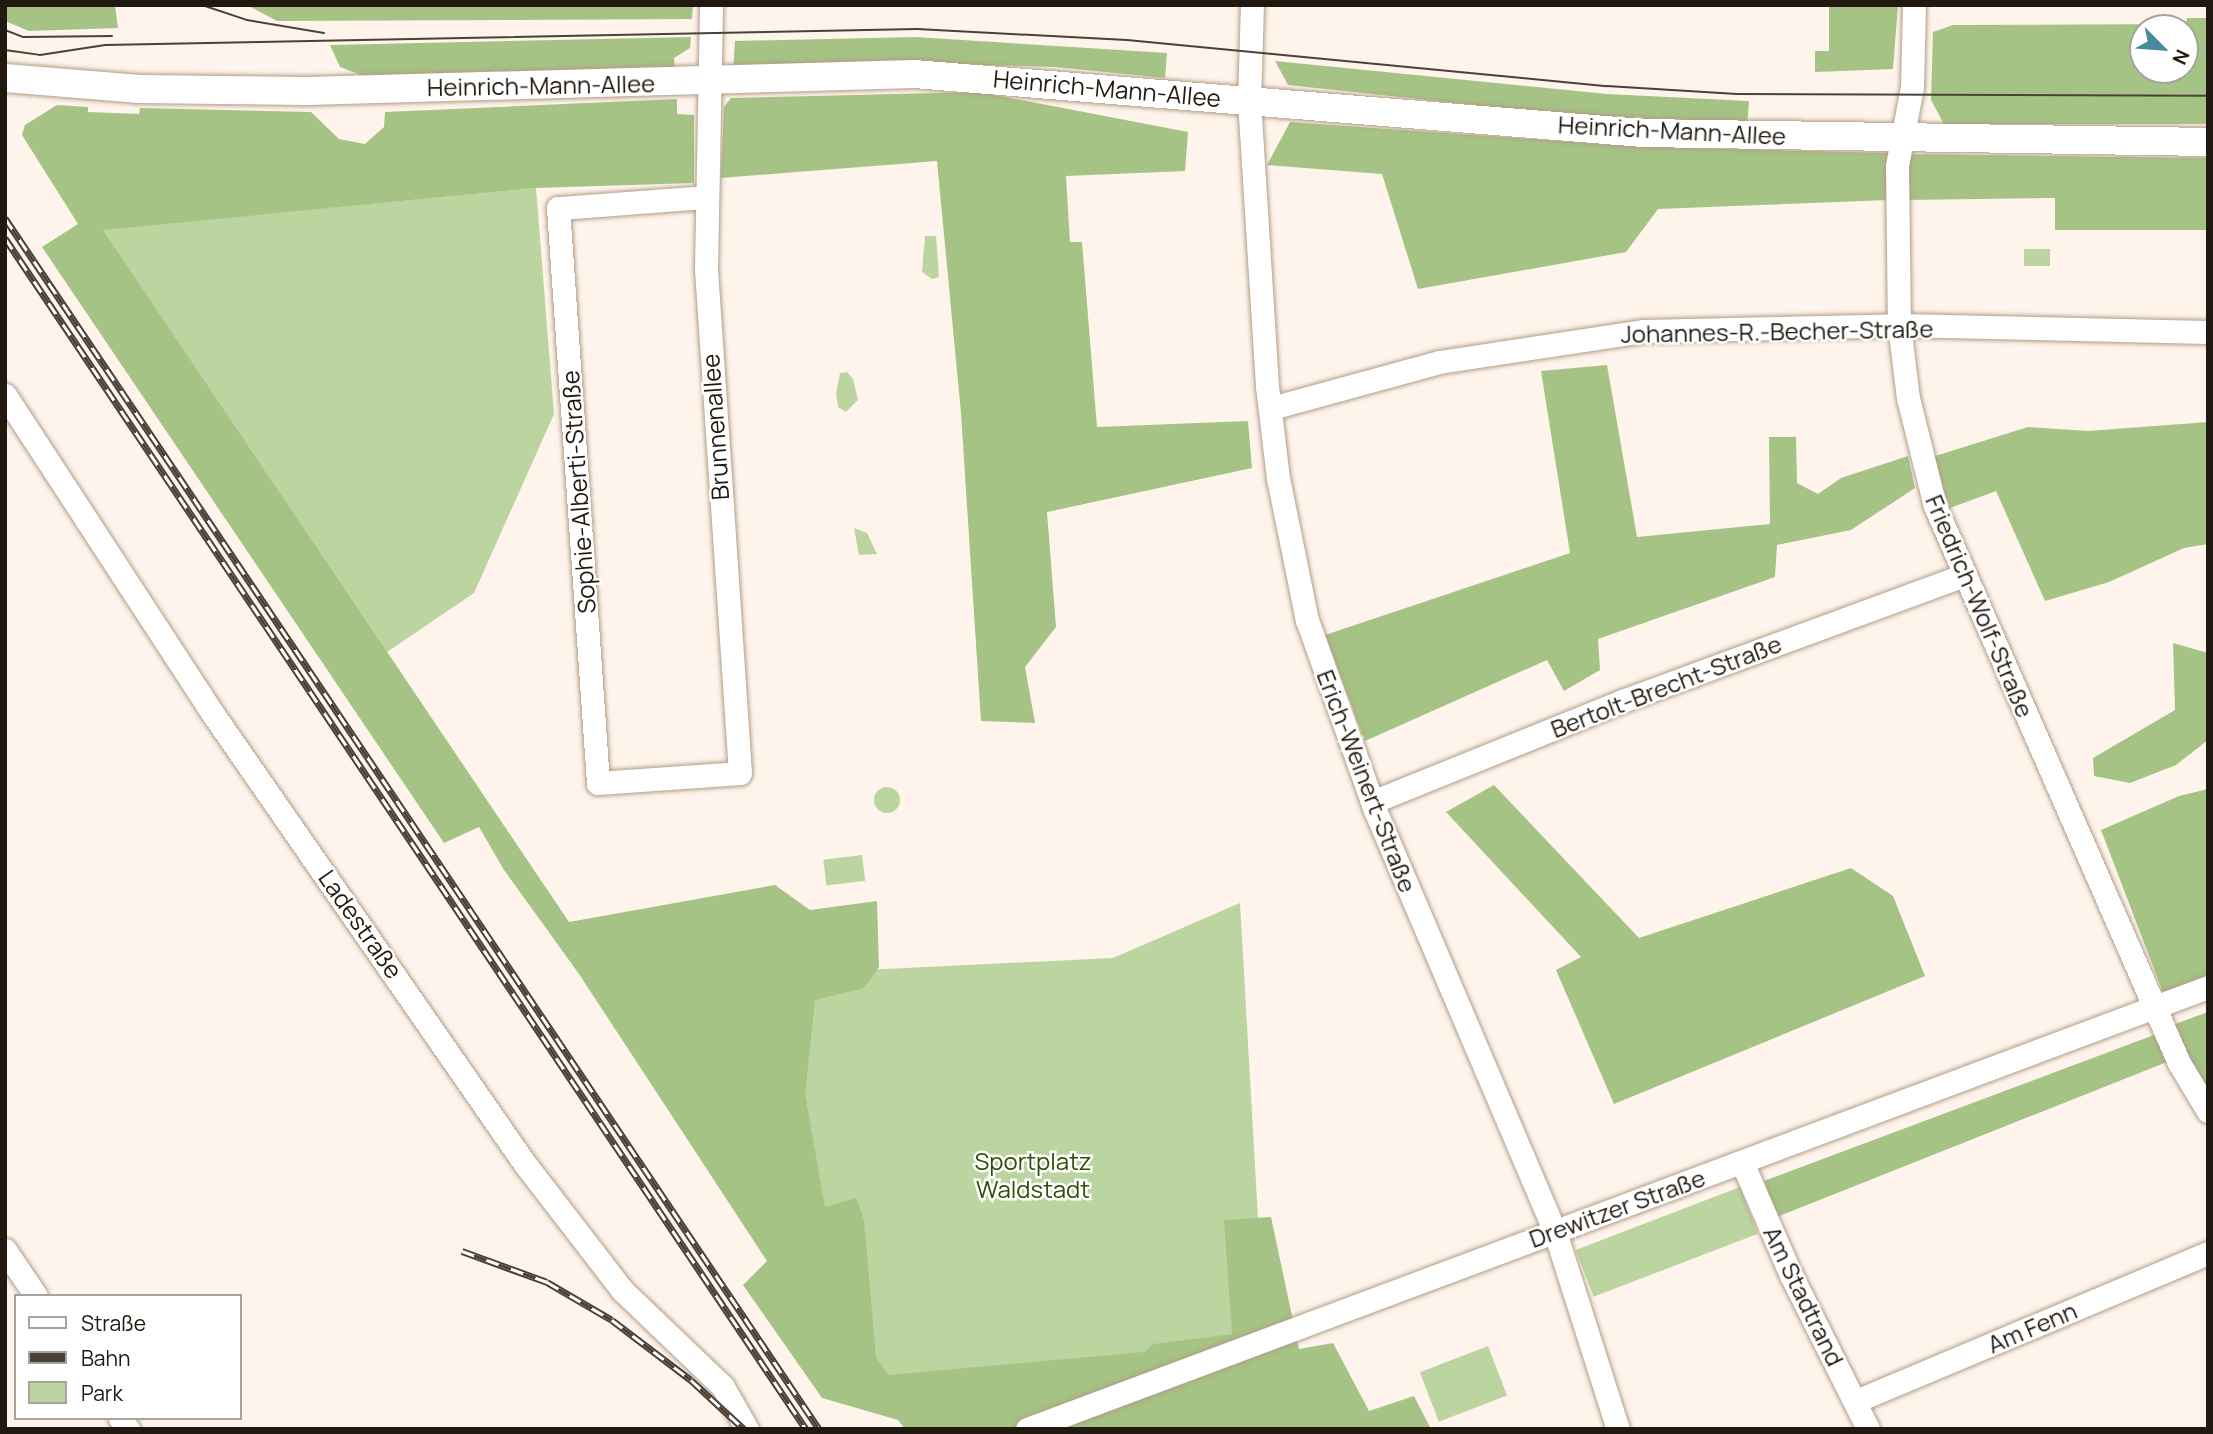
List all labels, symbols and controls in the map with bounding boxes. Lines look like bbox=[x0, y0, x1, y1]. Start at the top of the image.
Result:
north arrow bbox=[2129, 14, 2199, 84]
text: N bbox=[2167, 45, 2196, 69]
street label: Heinrich-Mann-Allee bbox=[992, 64, 1222, 112]
street label: Heinrich-Mann-Allee bbox=[427, 69, 655, 101]
street label: Heinrich-Mann-Allee bbox=[1557, 110, 1787, 150]
street label: Johannes-R.-Becher-Straße bbox=[1620, 314, 1934, 348]
street label: Brunnenallee bbox=[696, 353, 734, 501]
street label: Sophie-Alberti-Straße bbox=[555, 369, 601, 615]
street label: Friedrich-Wolf-Straße bbox=[1920, 490, 2040, 722]
street label: Bertolt-Brecht-Straße bbox=[1547, 629, 1785, 743]
street label: Erich-Weinert-Straße bbox=[1311, 666, 1423, 896]
street label: Ladestraße bbox=[313, 864, 409, 984]
park label: Sportplatz Waldstadt bbox=[975, 1147, 1091, 1203]
street label: Drewitzer Straße bbox=[1525, 1163, 1709, 1253]
street label: Am Stadtrand bbox=[1758, 1221, 1850, 1371]
legend bbox=[14, 1294, 242, 1420]
street label: Am Fenn bbox=[1983, 1295, 2081, 1359]
text: Straße bbox=[81, 1309, 146, 1337]
text: Bahn bbox=[81, 1344, 131, 1372]
text: Park bbox=[81, 1379, 123, 1407]

